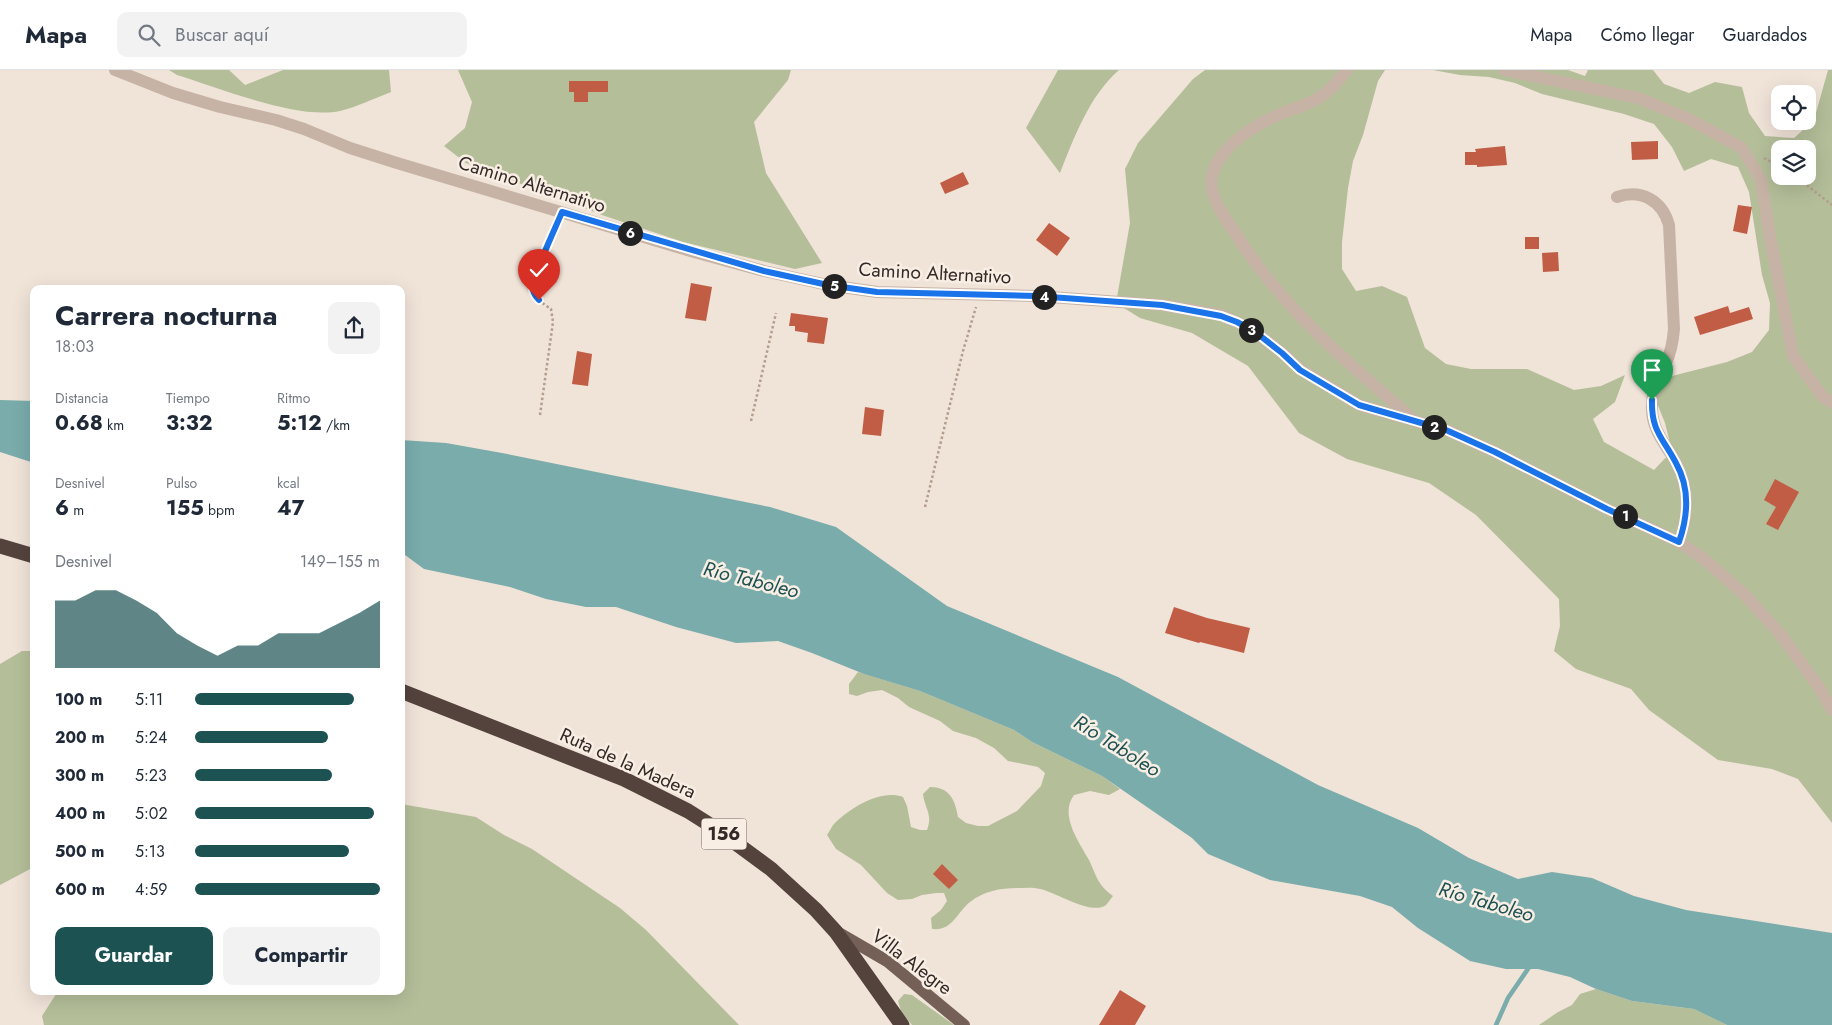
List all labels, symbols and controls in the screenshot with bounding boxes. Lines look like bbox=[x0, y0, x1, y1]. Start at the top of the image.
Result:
search box bbox=[117, 12, 467, 57]
text: Mapa bbox=[25, 17, 87, 52]
icon: search bbox=[135, 21, 163, 49]
text: Buscar aquí bbox=[175, 21, 269, 48]
text: Mapa bbox=[1530, 22, 1572, 48]
text: Cómo llegar bbox=[1600, 22, 1695, 48]
text: Guardados bbox=[1723, 22, 1807, 48]
map controls bbox=[1771, 85, 1816, 185]
button: locate bbox=[1771, 85, 1816, 130]
button: layers bbox=[1771, 140, 1816, 185]
street label: Camino Alternativo bbox=[455, 149, 609, 219]
pin: 6 bbox=[618, 220, 642, 246]
text: 6 bbox=[626, 223, 635, 243]
pin bbox=[518, 249, 560, 300]
icon: check bbox=[525, 256, 553, 284]
street label: Camino Alternativo bbox=[858, 256, 1012, 290]
pin: 5 bbox=[822, 274, 846, 298]
text: 5 bbox=[830, 276, 839, 296]
pin: 4 bbox=[1032, 284, 1056, 310]
text: 4 bbox=[1040, 287, 1049, 307]
text: Carrera nocturna bbox=[55, 295, 278, 336]
button: share bbox=[328, 302, 380, 354]
pin: 3 bbox=[1238, 318, 1264, 342]
text: 3 bbox=[1247, 320, 1256, 340]
text: 18:03 bbox=[55, 335, 94, 358]
pin bbox=[1631, 349, 1673, 400]
icon: arrive bbox=[1638, 356, 1666, 384]
text: Distancia bbox=[55, 388, 108, 408]
text: Tiempo bbox=[166, 388, 210, 408]
text: Ritmo bbox=[277, 388, 310, 408]
text: 0.68 bbox=[55, 408, 103, 438]
text: 3:32 bbox=[166, 408, 213, 438]
text: 5:12 bbox=[277, 408, 322, 438]
pin: 2 bbox=[1422, 414, 1446, 440]
text: km bbox=[103, 415, 124, 435]
text: /km bbox=[322, 415, 350, 435]
text: 2 bbox=[1430, 417, 1439, 437]
text: Desnivel bbox=[55, 473, 105, 493]
text: Pulso bbox=[166, 473, 197, 493]
text: kcal bbox=[277, 473, 300, 493]
text: 6 bbox=[55, 493, 69, 523]
text: 155 bbox=[166, 493, 204, 523]
text: 47 bbox=[277, 493, 304, 523]
text: m bbox=[69, 500, 84, 520]
text: bpm bbox=[204, 500, 235, 520]
pin: 1 bbox=[1612, 504, 1638, 528]
text: 1 bbox=[1622, 506, 1629, 526]
text: Desnivel bbox=[55, 550, 112, 573]
text: 149–155 m bbox=[300, 550, 380, 573]
water label: Río Taboleo bbox=[700, 554, 802, 606]
text: 100 m bbox=[55, 688, 102, 711]
text: 5:11 bbox=[135, 688, 163, 711]
water label: Río Taboleo bbox=[1068, 708, 1166, 784]
street label: Ruta de la Madera bbox=[556, 721, 700, 805]
text: 200 m bbox=[55, 726, 105, 749]
text: 5:24 bbox=[135, 726, 167, 749]
text: 300 m bbox=[55, 764, 104, 787]
text: 5:23 bbox=[135, 764, 167, 787]
text: 400 m bbox=[55, 802, 105, 825]
text: 5:02 bbox=[135, 802, 168, 825]
road number: 156 bbox=[702, 819, 746, 850]
text: 500 m bbox=[55, 840, 104, 863]
text: 5:13 bbox=[135, 840, 165, 863]
water label: Río Taboleo bbox=[1435, 875, 1537, 929]
text: 600 m bbox=[55, 878, 105, 901]
text: 4:59 bbox=[135, 878, 167, 901]
street label: Villa Alegre bbox=[866, 923, 958, 1001]
button: Guardar bbox=[55, 927, 213, 985]
button: Compartir bbox=[223, 927, 380, 985]

